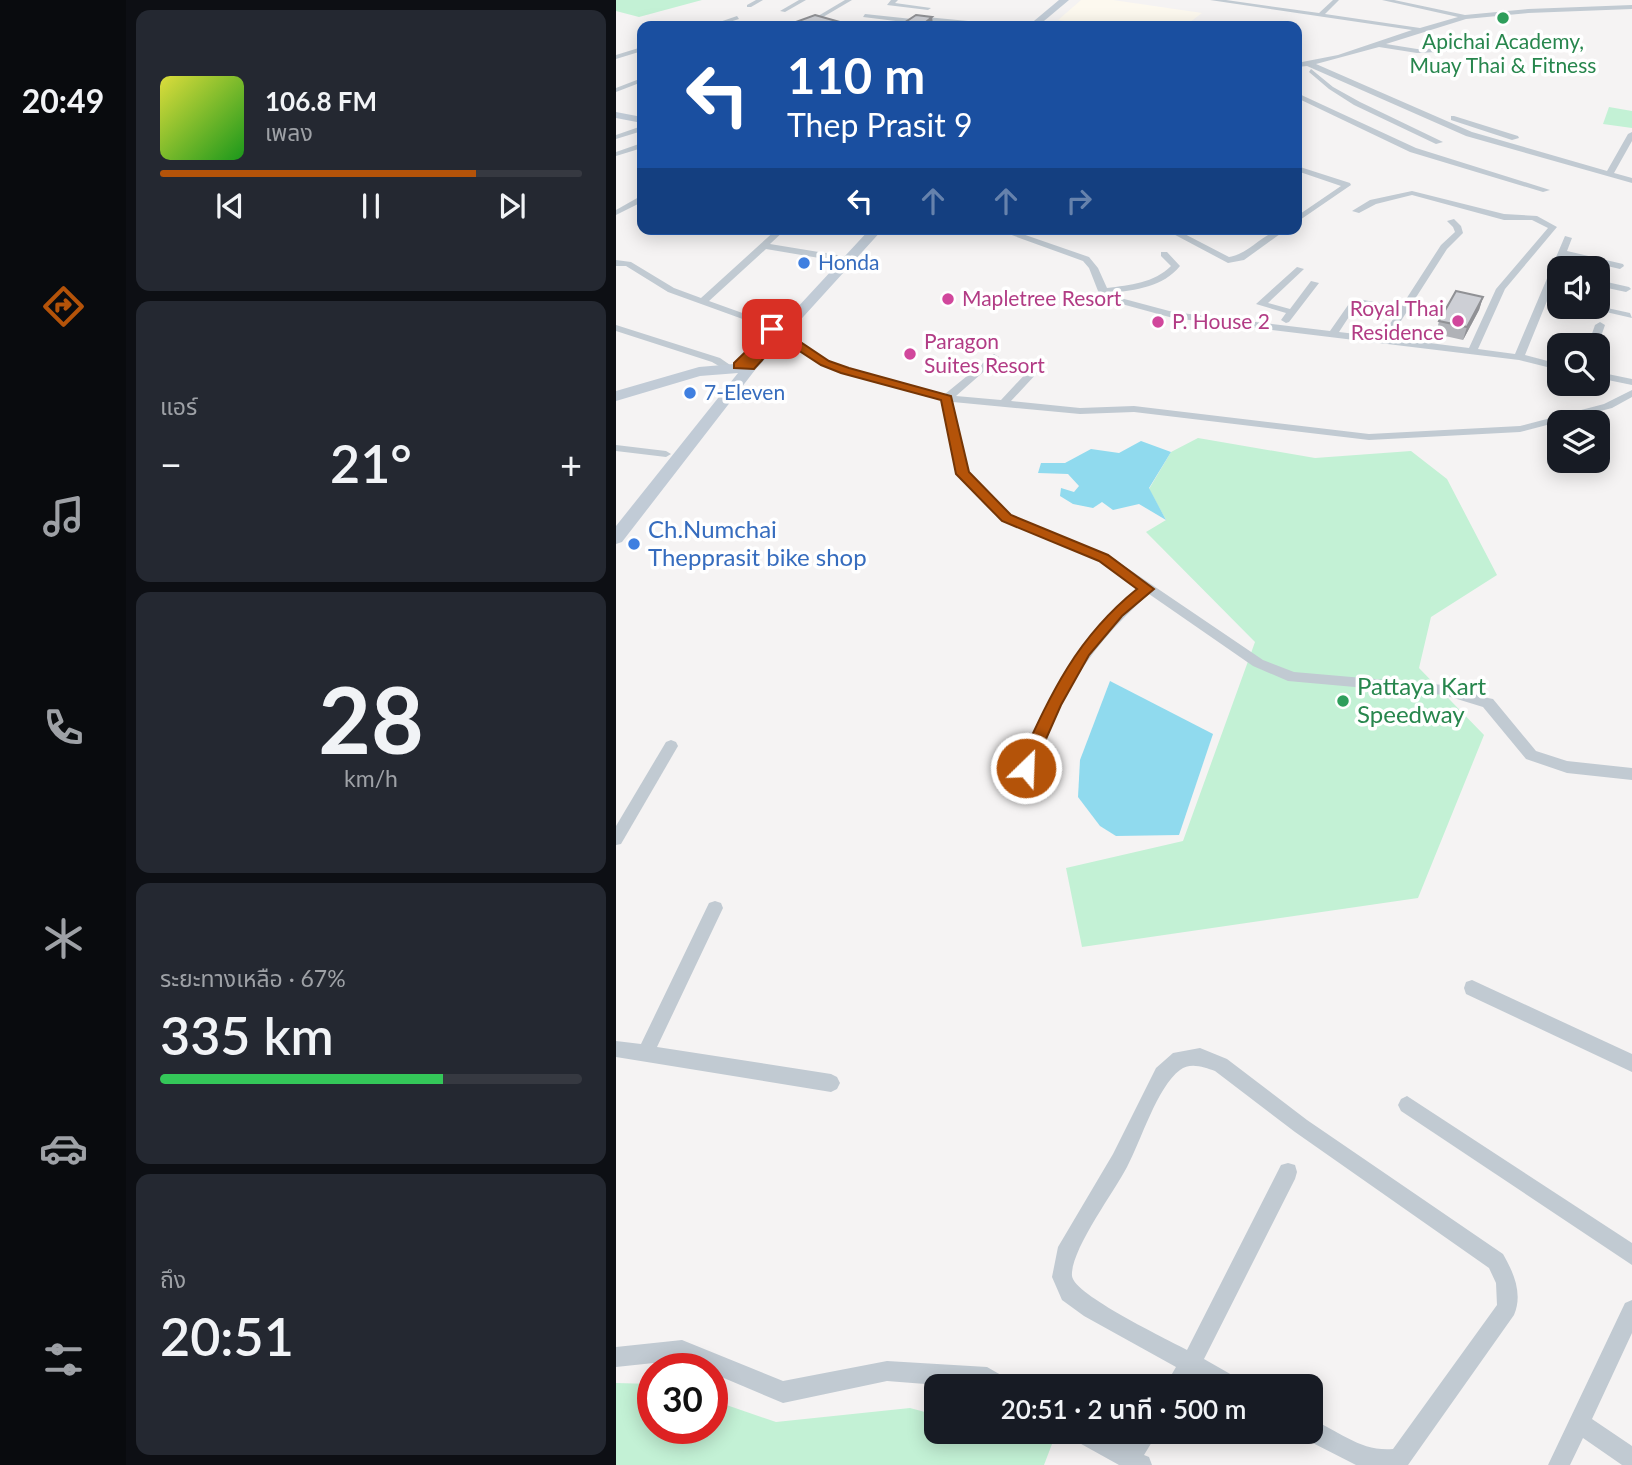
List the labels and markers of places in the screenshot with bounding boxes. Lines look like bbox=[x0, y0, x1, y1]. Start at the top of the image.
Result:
marker: Apichai Academy, Muay Thai & Fitness bbox=[1495, 10, 1511, 26]
place label: Apichai Academy, Muay Thai & Fitness bbox=[1410, 28, 1596, 77]
place label: Honda bbox=[818, 249, 880, 274]
marker: Honda bbox=[796, 255, 812, 271]
place label: Mapletree Resort bbox=[962, 285, 1122, 310]
marker: Mapletree Resort bbox=[940, 291, 956, 307]
place label: Royal Thai Residence bbox=[1350, 295, 1444, 344]
pin bbox=[742, 299, 802, 359]
place label: P. House 2 bbox=[1172, 308, 1270, 333]
marker: Royal Thai Residence bbox=[1450, 313, 1466, 329]
marker: P. House 2 bbox=[1150, 314, 1166, 330]
place label: Paragon Suites Resort bbox=[924, 328, 1045, 377]
marker: Paragon Suites Resort bbox=[902, 346, 918, 362]
place label: 7-Eleven bbox=[704, 379, 785, 404]
marker: 7-Eleven bbox=[682, 385, 698, 401]
place label: Ch.Numchai Thepprasit bike shop bbox=[648, 514, 867, 571]
marker: Ch.Numchai Thepprasit bike shop bbox=[626, 536, 642, 552]
place label: Pattaya Kart Speedway bbox=[1357, 671, 1487, 728]
marker: Pattaya Kart Speedway bbox=[1335, 693, 1351, 709]

